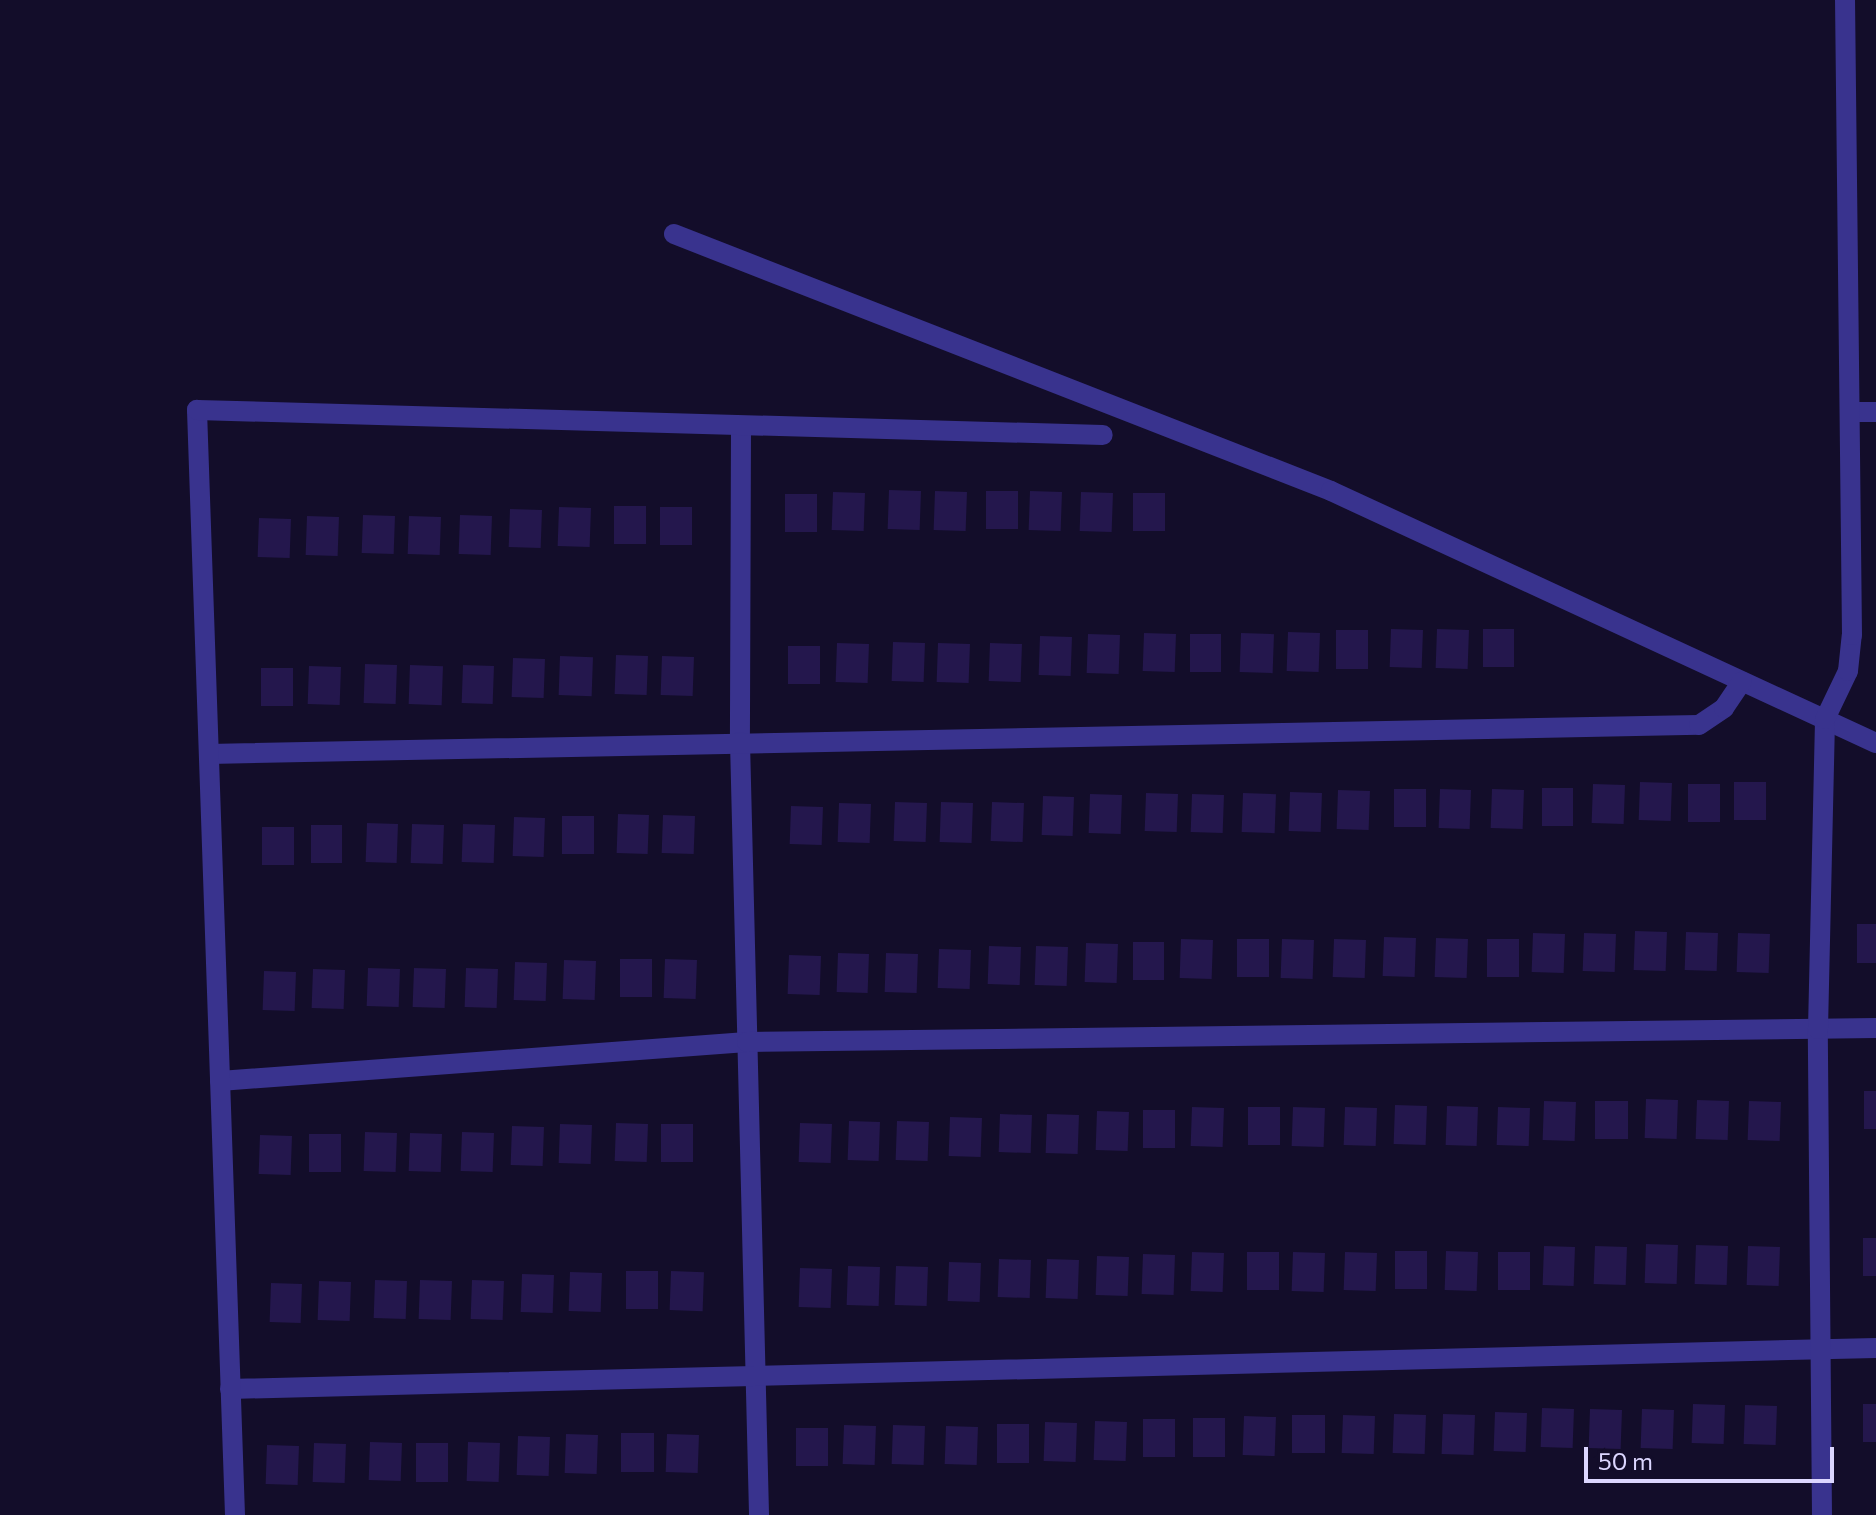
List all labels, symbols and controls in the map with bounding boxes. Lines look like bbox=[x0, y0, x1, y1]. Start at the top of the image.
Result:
scale bar bbox=[1588, 1431, 1838, 1481]
text: 50 m bbox=[1598, 1446, 1653, 1475]

